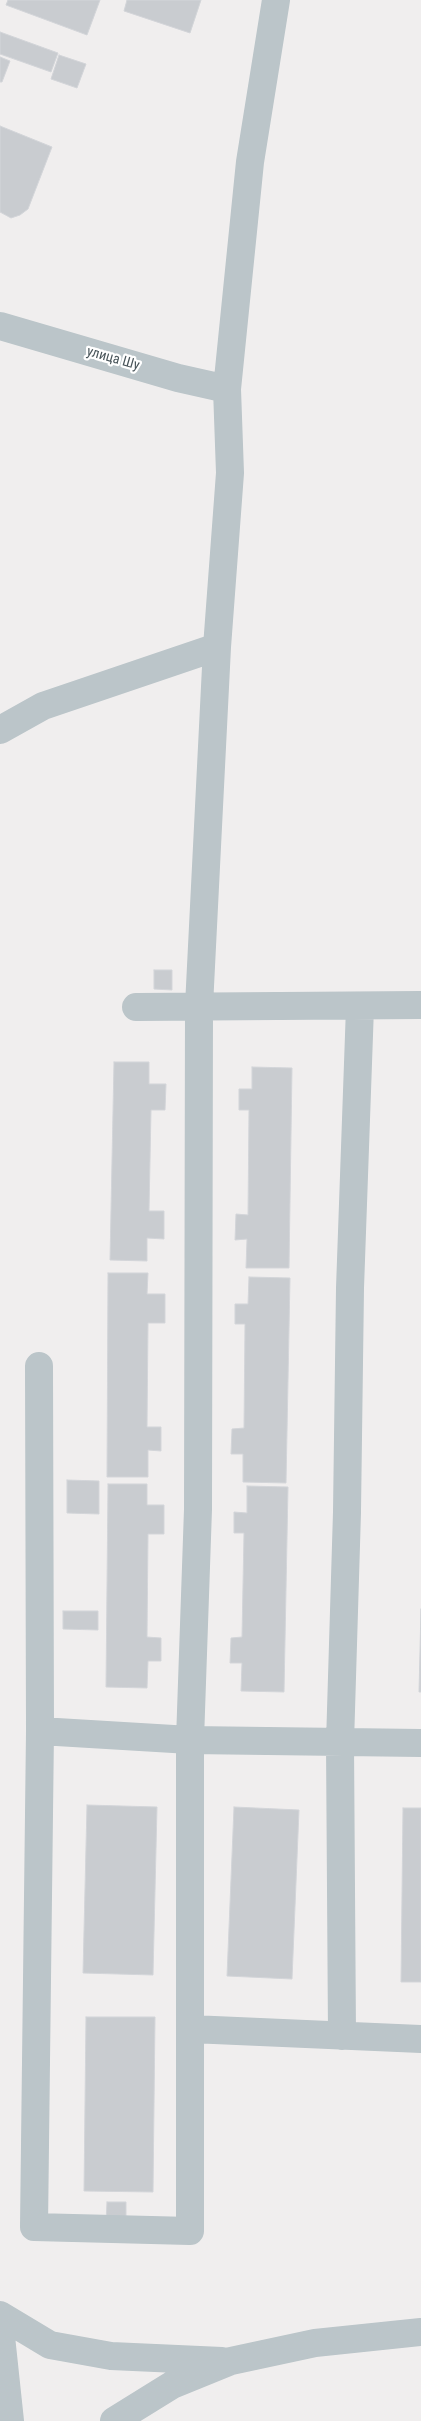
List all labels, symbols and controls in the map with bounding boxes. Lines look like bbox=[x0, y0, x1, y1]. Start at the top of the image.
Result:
street label: улица Шу bbox=[85, 343, 141, 375]

